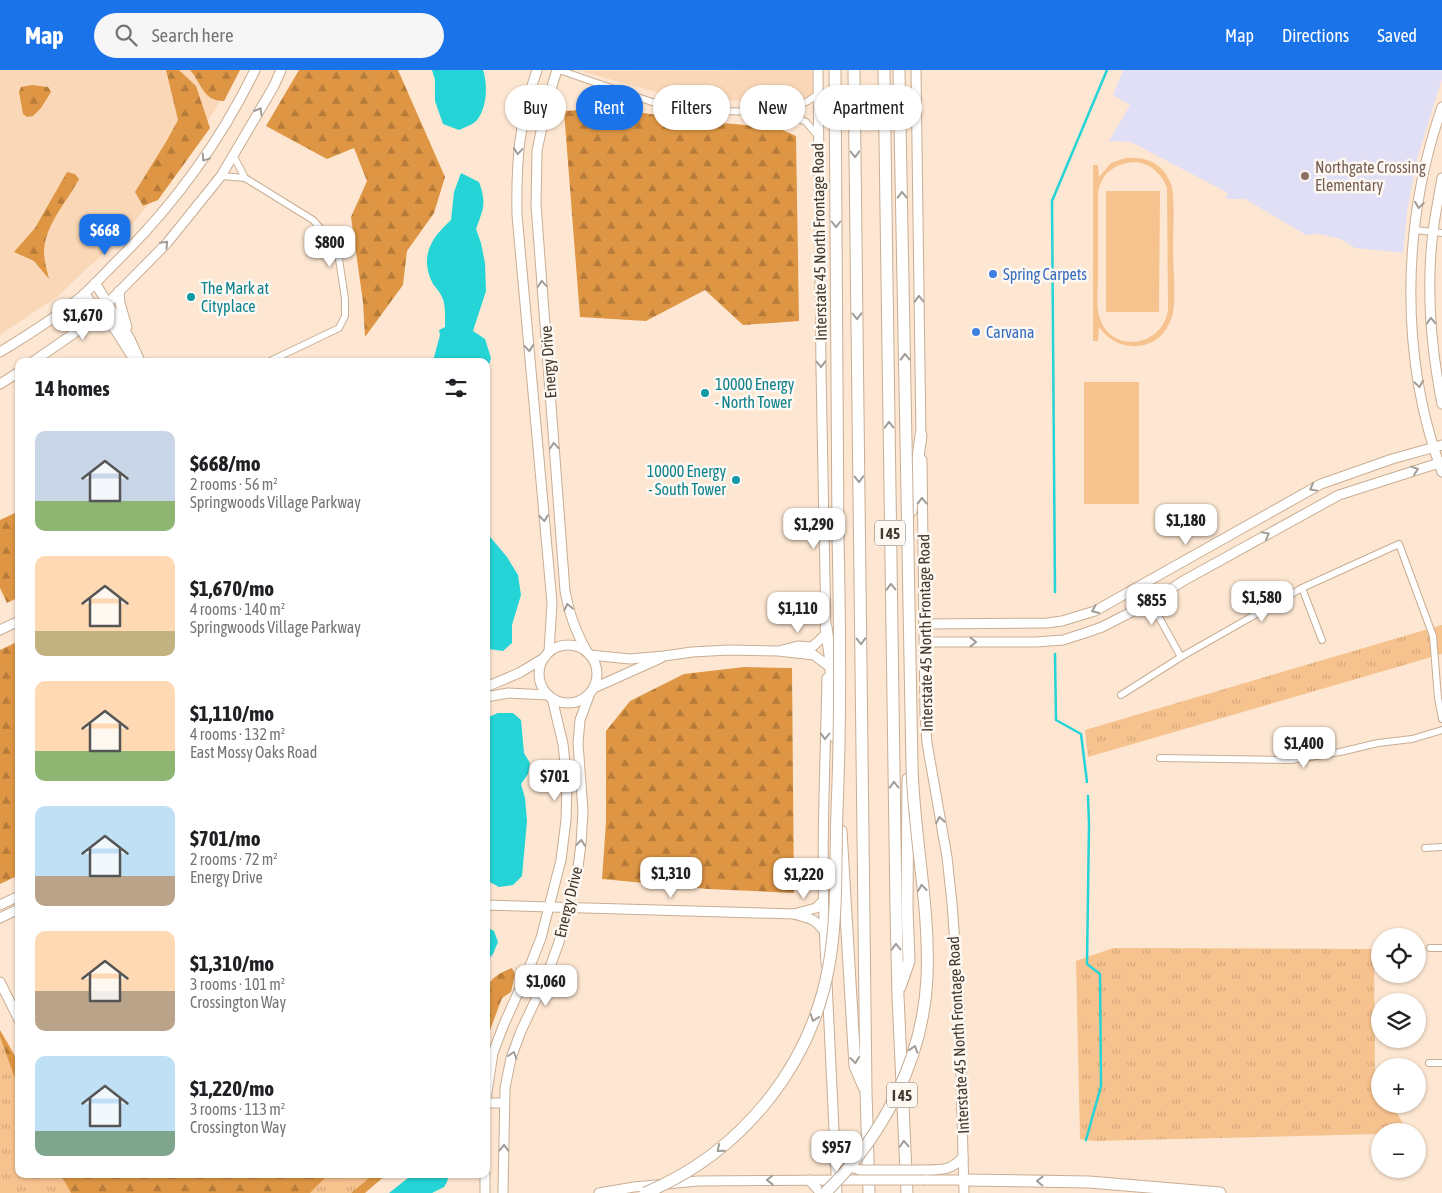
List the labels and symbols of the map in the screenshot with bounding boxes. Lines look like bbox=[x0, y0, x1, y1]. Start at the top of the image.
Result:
one-way arrow bbox=[252, 108, 262, 117]
street label: Interstate 45 North Frontage Road bbox=[808, 143, 831, 341]
one-way arrow bbox=[513, 147, 524, 155]
one-way arrow bbox=[850, 150, 860, 158]
one-way arrow bbox=[202, 152, 211, 161]
place label: Northgate Crossing Elementary bbox=[1315, 158, 1426, 195]
marker: Northgate Crossing Elementary bbox=[1299, 170, 1311, 182]
one-way arrow bbox=[897, 190, 907, 198]
one-way arrow bbox=[1414, 201, 1424, 209]
pin: $668 bbox=[75, 214, 135, 256]
one-way arrow bbox=[831, 220, 841, 228]
pin: $800 bbox=[300, 226, 360, 268]
one-way arrow bbox=[159, 240, 168, 249]
place label: Spring Carpets bbox=[1003, 265, 1087, 284]
marker: Spring Carpets bbox=[987, 268, 999, 280]
place label: The Mark at Cityplace bbox=[201, 279, 269, 316]
one-way arrow bbox=[537, 279, 548, 287]
marker: The Mark at Cityplace bbox=[185, 291, 197, 303]
one-way arrow bbox=[914, 294, 924, 302]
pin: $1,670 bbox=[42, 298, 124, 341]
one-way arrow bbox=[852, 312, 862, 320]
one-way arrow bbox=[1426, 317, 1437, 325]
place label: Carvana bbox=[986, 323, 1034, 341]
street label: Energy Drive bbox=[536, 325, 561, 399]
marker: Carvana bbox=[970, 326, 982, 338]
one-way arrow bbox=[523, 344, 534, 352]
one-way arrow bbox=[900, 353, 910, 360]
one-way arrow bbox=[815, 360, 826, 368]
place label: 10000 Energy - North Tower bbox=[715, 375, 795, 411]
one-way arrow bbox=[1414, 380, 1424, 389]
marker: 10000 Energy - North Tower bbox=[699, 387, 711, 399]
one-way arrow bbox=[884, 421, 894, 428]
one-way arrow bbox=[549, 441, 560, 449]
place label: 10000 Energy - South Tower bbox=[647, 462, 726, 498]
one-way arrow bbox=[1410, 466, 1418, 476]
marker: 10000 Energy - South Tower bbox=[730, 474, 742, 486]
one-way arrow bbox=[854, 475, 864, 483]
one-way arrow bbox=[1310, 482, 1319, 492]
one-way arrow bbox=[917, 497, 927, 505]
pin: $1,180 bbox=[1145, 504, 1227, 546]
pin: $1,290 bbox=[773, 508, 855, 550]
one-way arrow bbox=[538, 515, 549, 523]
road number: I 45 bbox=[875, 520, 905, 546]
one-way arrow bbox=[1261, 531, 1270, 541]
street label: Interstate 45 North Frontage Road bbox=[914, 534, 937, 732]
pin: $1,580 bbox=[1221, 580, 1303, 623]
one-way arrow bbox=[886, 583, 896, 591]
pin: $855 bbox=[1122, 584, 1182, 626]
pin: $1,110 bbox=[757, 592, 839, 634]
one-way arrow bbox=[563, 603, 574, 612]
one-way arrow bbox=[1091, 604, 1100, 615]
one-way arrow bbox=[969, 637, 977, 647]
one-way arrow bbox=[856, 638, 866, 645]
pin: $1,400 bbox=[1263, 726, 1345, 769]
one-way arrow bbox=[819, 732, 830, 740]
pin: $701 bbox=[525, 760, 585, 802]
one-way arrow bbox=[889, 781, 899, 788]
one-way arrow bbox=[936, 816, 946, 825]
one-way arrow bbox=[575, 839, 586, 847]
pin: $1,310 bbox=[630, 856, 712, 899]
pin: $1,220 bbox=[763, 858, 845, 900]
street label: Energy Drive bbox=[550, 864, 587, 940]
one-way arrow bbox=[917, 884, 928, 892]
street label: Interstate 45 North Frontage Road bbox=[944, 936, 973, 1134]
one-way arrow bbox=[891, 943, 902, 951]
pin: $1,060 bbox=[505, 964, 587, 1007]
one-way arrow bbox=[810, 1014, 820, 1022]
one-way arrow bbox=[909, 1045, 919, 1054]
one-way arrow bbox=[507, 1052, 517, 1060]
one-way arrow bbox=[849, 1056, 860, 1064]
road number: I 45 bbox=[887, 1082, 917, 1108]
pin: $957 bbox=[807, 1130, 867, 1173]
one-way arrow bbox=[899, 1140, 910, 1148]
one-way arrow bbox=[717, 1143, 726, 1152]
one-way arrow bbox=[498, 1144, 509, 1152]
one-way arrow bbox=[766, 1175, 774, 1185]
one-way arrow bbox=[1036, 1176, 1044, 1186]

